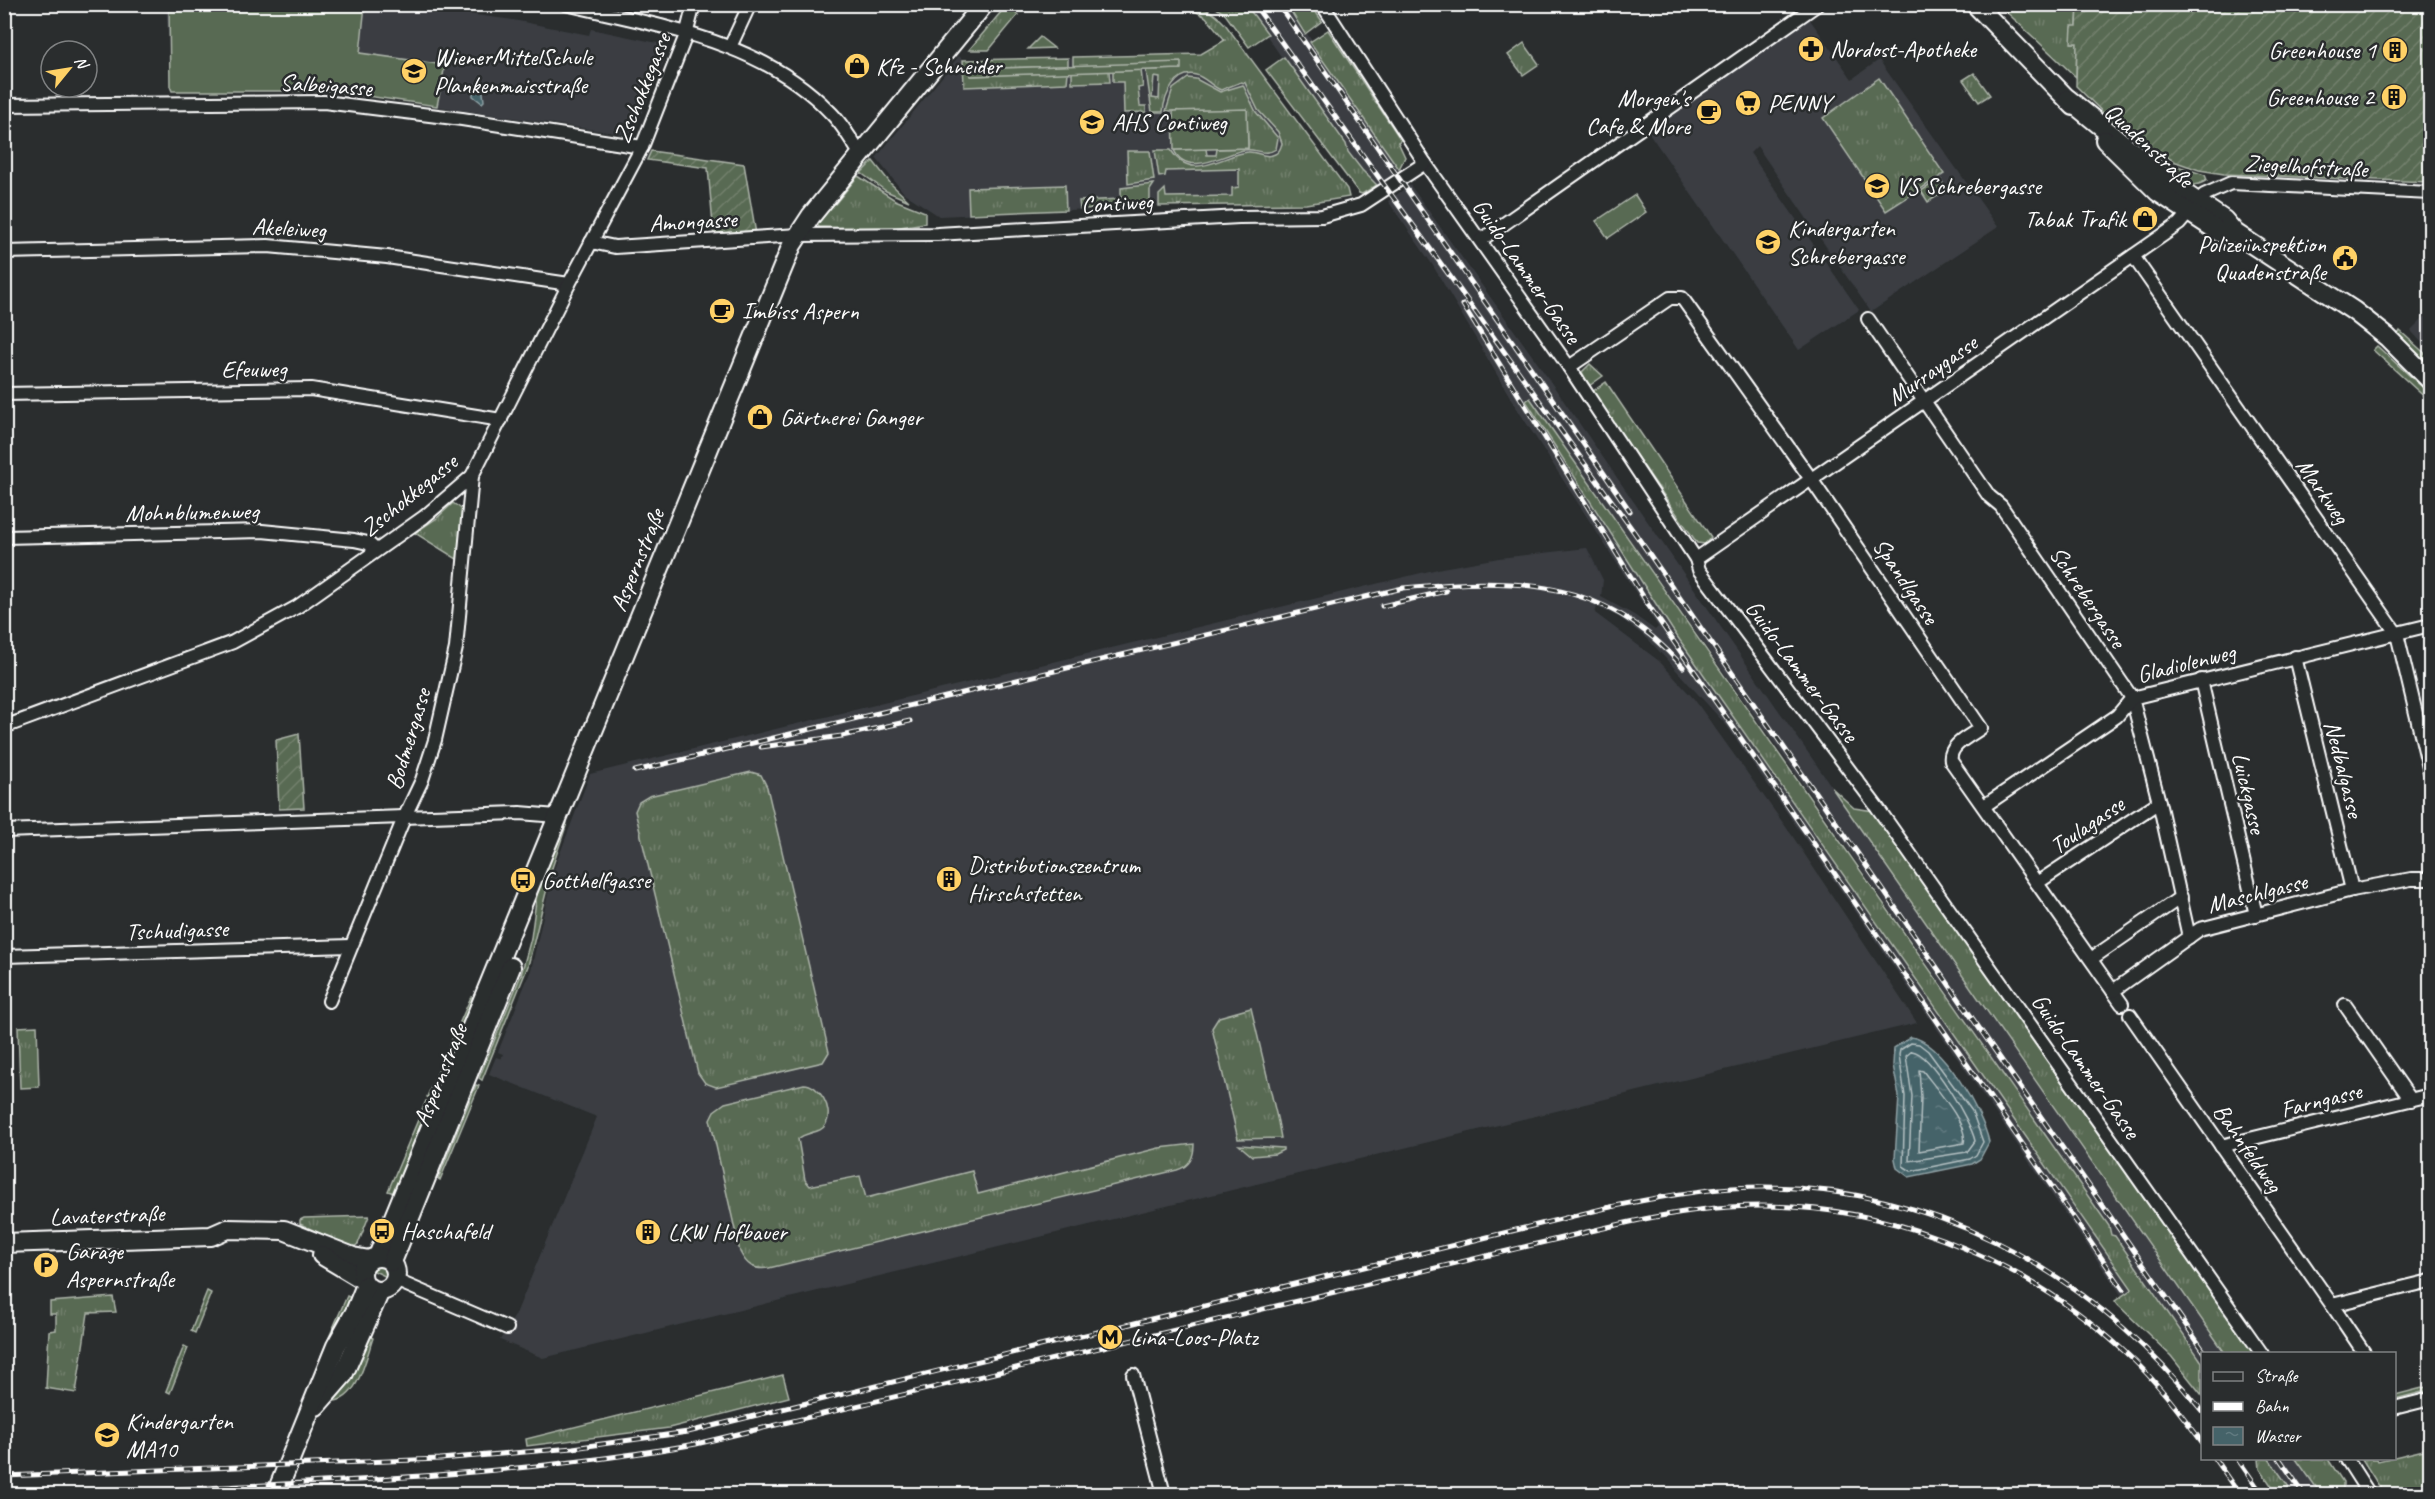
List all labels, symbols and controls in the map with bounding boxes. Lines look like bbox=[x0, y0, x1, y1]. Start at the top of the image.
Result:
street label: Zschokkegasse bbox=[606, 27, 678, 147]
pharmacy icon: Nordost-Apotheke bbox=[1796, 34, 1826, 64]
place label: Nordost-Apotheke bbox=[1830, 34, 1978, 64]
place label: Greenhouse 1 bbox=[2268, 35, 2377, 65]
building icon: Greenhouse 1 bbox=[2380, 35, 2410, 65]
north arrow bbox=[39, 39, 99, 99]
place label: WienerMittelSchule Plankenmaisstraße bbox=[434, 42, 595, 100]
shop icon: Kfz - Schneider bbox=[842, 51, 872, 81]
place label: Kfz - Schneider bbox=[876, 51, 1004, 81]
text: N bbox=[70, 53, 94, 74]
school or university icon: WienerMittelSchule Plankenmaisstraße bbox=[399, 56, 429, 86]
street label: Salbeigasse bbox=[279, 67, 375, 103]
place label: Greenhouse 2 bbox=[2266, 82, 2376, 112]
building icon: Greenhouse 2 bbox=[2379, 82, 2409, 112]
place label: Morgen's Cafe & More bbox=[1586, 83, 1693, 141]
supermarket icon: PENNY bbox=[1733, 88, 1763, 118]
place label: PENNY bbox=[1768, 88, 1836, 118]
street label: Quadenstraße bbox=[2098, 96, 2201, 195]
cafe icon: Morgen's Cafe & More bbox=[1694, 97, 1724, 127]
school or university icon: AHS Contiweg bbox=[1077, 107, 1107, 137]
place label: AHS Contiweg bbox=[1112, 107, 1228, 137]
street label: Ziegelhofstraße bbox=[2244, 148, 2371, 184]
school or university icon: VS Schrebergasse bbox=[1862, 171, 1892, 201]
place label: VS Schrebergasse bbox=[1896, 171, 2043, 201]
street label: Contiweg bbox=[1080, 186, 1155, 220]
street label: Guido-Lammer-Gasse bbox=[1466, 193, 1589, 351]
street label: Amongasse bbox=[648, 204, 740, 238]
place label: Tabak Trafik bbox=[2024, 204, 2128, 234]
shop icon: Tabak Trafik bbox=[2130, 204, 2160, 234]
street label: Akeleiweg bbox=[251, 211, 328, 245]
place label: Kindergarten Schrebergasse bbox=[1788, 213, 1907, 271]
school or university icon: Kindergarten Schrebergasse bbox=[1753, 227, 1783, 257]
place label: Polizeiinspektion Quadenstraße bbox=[2198, 229, 2328, 287]
public building icon: Polizeiinspektion Quadenstraße bbox=[2330, 243, 2360, 273]
cafe icon: Imbiss Aspern bbox=[707, 296, 737, 326]
place label: Imbiss Aspern bbox=[742, 296, 859, 326]
street label: Murraygasse bbox=[1881, 327, 1985, 412]
street label: Efeuweg bbox=[221, 353, 288, 385]
shop icon: Gärtnerei Ganger bbox=[745, 402, 775, 432]
place label: Gärtnerei Ganger bbox=[780, 402, 924, 432]
street label: Zschokkegasse bbox=[355, 446, 465, 543]
street label: Markweg bbox=[2290, 452, 2357, 531]
street label: Mohnblumenweg bbox=[125, 496, 261, 528]
street label: Aspernstraße bbox=[603, 502, 672, 616]
street label: Spandlgasse bbox=[1866, 532, 1947, 632]
street label: Schrebergasse bbox=[2043, 540, 2134, 655]
street label: Guido-Lammer-Gasse bbox=[1739, 594, 1867, 750]
street label: Gladiolenweg bbox=[2134, 636, 2240, 690]
street label: Bodmergasse bbox=[378, 683, 438, 793]
street label: Nedbalgasse bbox=[2318, 718, 2371, 823]
street label: Luickgasse bbox=[2225, 749, 2273, 839]
street label: Toulagasse bbox=[2044, 788, 2132, 861]
place label: Distributionszentrum Hirschstetten bbox=[968, 850, 1141, 908]
building icon: Distributionszentrum Hirschstetten bbox=[934, 864, 964, 894]
bus stop icon: Gotthelfgasse bbox=[508, 865, 538, 895]
place label: Gotthelfgasse bbox=[542, 865, 653, 895]
street label: Maschlgasse bbox=[2204, 866, 2312, 920]
street label: Tschudigasse bbox=[126, 913, 231, 947]
street label: Guido-Lammer-Gasse bbox=[2025, 988, 2148, 1146]
street label: Aspernstraße bbox=[406, 1017, 475, 1131]
street label: Farngasse bbox=[2277, 1075, 2367, 1125]
street label: Bahnfeldweg bbox=[2206, 1098, 2290, 1200]
street label: Lavaterstraße bbox=[49, 1198, 167, 1232]
bus stop icon: Haschafeld bbox=[367, 1216, 397, 1246]
place label: Haschafeld bbox=[401, 1216, 494, 1246]
building icon: LKW Hofbauer bbox=[633, 1217, 663, 1247]
place label: LKW Hofbauer bbox=[668, 1217, 789, 1247]
place label: Garage Aspernstraße bbox=[66, 1236, 176, 1294]
parking icon: Garage Aspernstraße bbox=[31, 1250, 61, 1280]
metro station icon: Lina-Loos-Platz bbox=[1095, 1322, 1125, 1352]
place label: Lina-Loos-Platz bbox=[1130, 1322, 1259, 1352]
legend bbox=[2201, 1352, 2396, 1460]
text: Straße bbox=[2255, 1365, 2299, 1387]
text: Bahn bbox=[2255, 1395, 2290, 1417]
place label: Kindergarten MA10 bbox=[126, 1406, 234, 1464]
school or university icon: Kindergarten MA10 bbox=[92, 1420, 122, 1450]
text: Wasser bbox=[2255, 1425, 2302, 1447]

